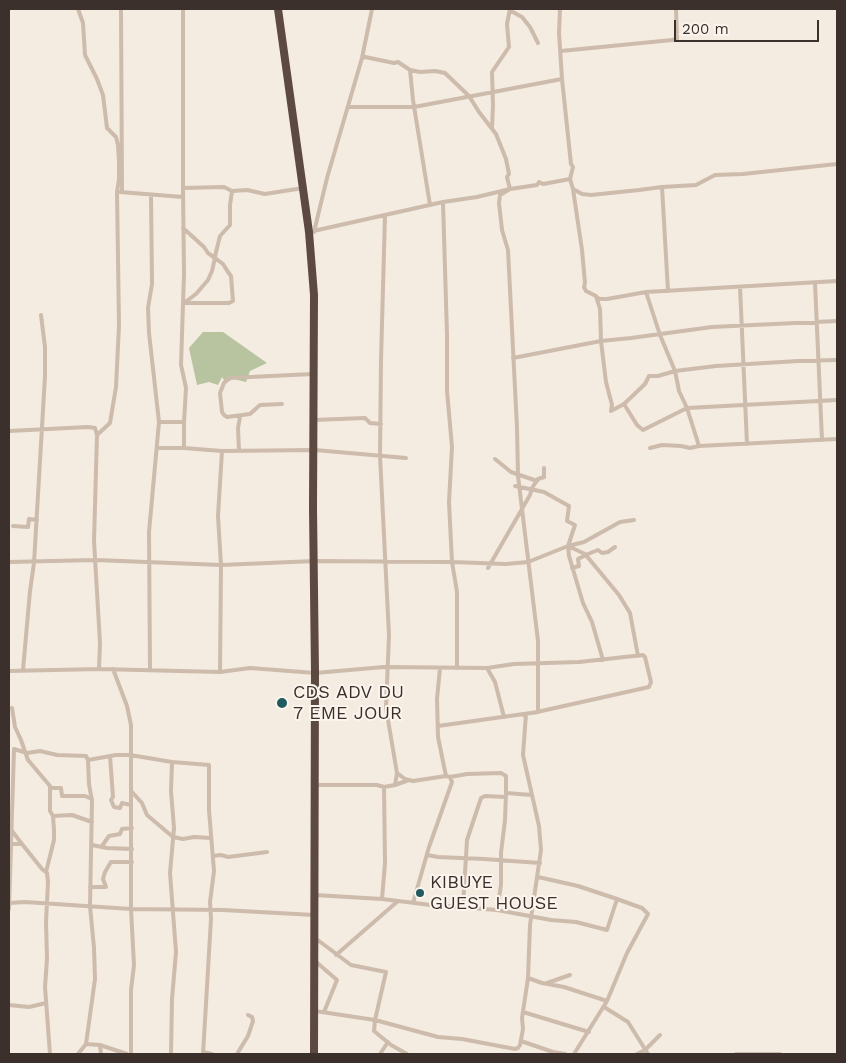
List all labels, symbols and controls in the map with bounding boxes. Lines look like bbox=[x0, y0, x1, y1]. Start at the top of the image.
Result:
scale bar bbox=[676, 10, 821, 42]
text: 200 m bbox=[682, 20, 729, 38]
place label: CDS ADV DU 7 EME JOUR bbox=[293, 682, 404, 724]
marker: CDS ADV DU 7 EME JOUR bbox=[275, 696, 289, 710]
place label: KIBUYE GUEST HOUSE bbox=[430, 872, 558, 914]
marker: KIBUYE GUEST HOUSE bbox=[414, 887, 426, 899]

